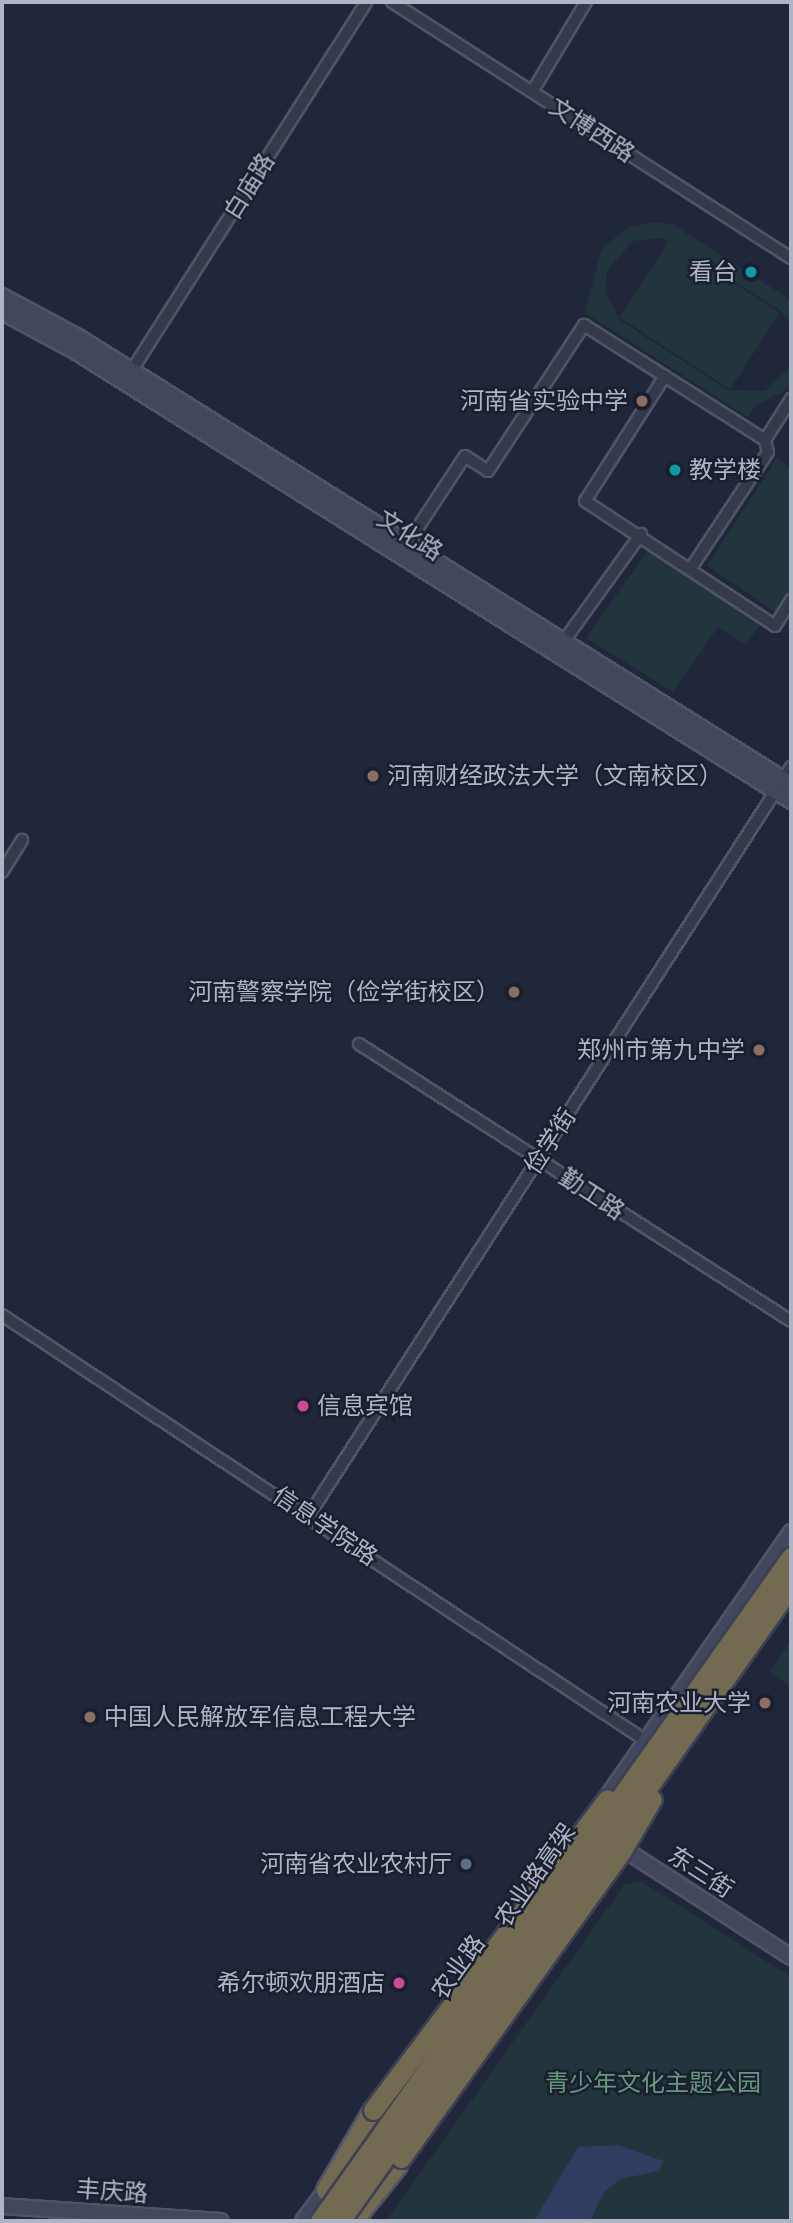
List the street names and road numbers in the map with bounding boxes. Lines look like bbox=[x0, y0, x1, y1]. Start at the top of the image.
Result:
street label: 文博西路 bbox=[544, 92, 640, 168]
street label: 白庙路 bbox=[218, 148, 280, 224]
street label: 文化路 bbox=[372, 504, 448, 566]
street label: 俭学街 bbox=[518, 1103, 582, 1179]
street label: 勤工路 bbox=[554, 1162, 630, 1226]
street label: 信息学院路 bbox=[267, 1481, 383, 1571]
street label: 农业路高架 bbox=[489, 1818, 581, 1932]
street label: 东三街 bbox=[663, 1840, 739, 1904]
street label: 农业路 bbox=[425, 1929, 491, 2005]
street label: 丰庆路 bbox=[75, 2174, 149, 2208]

